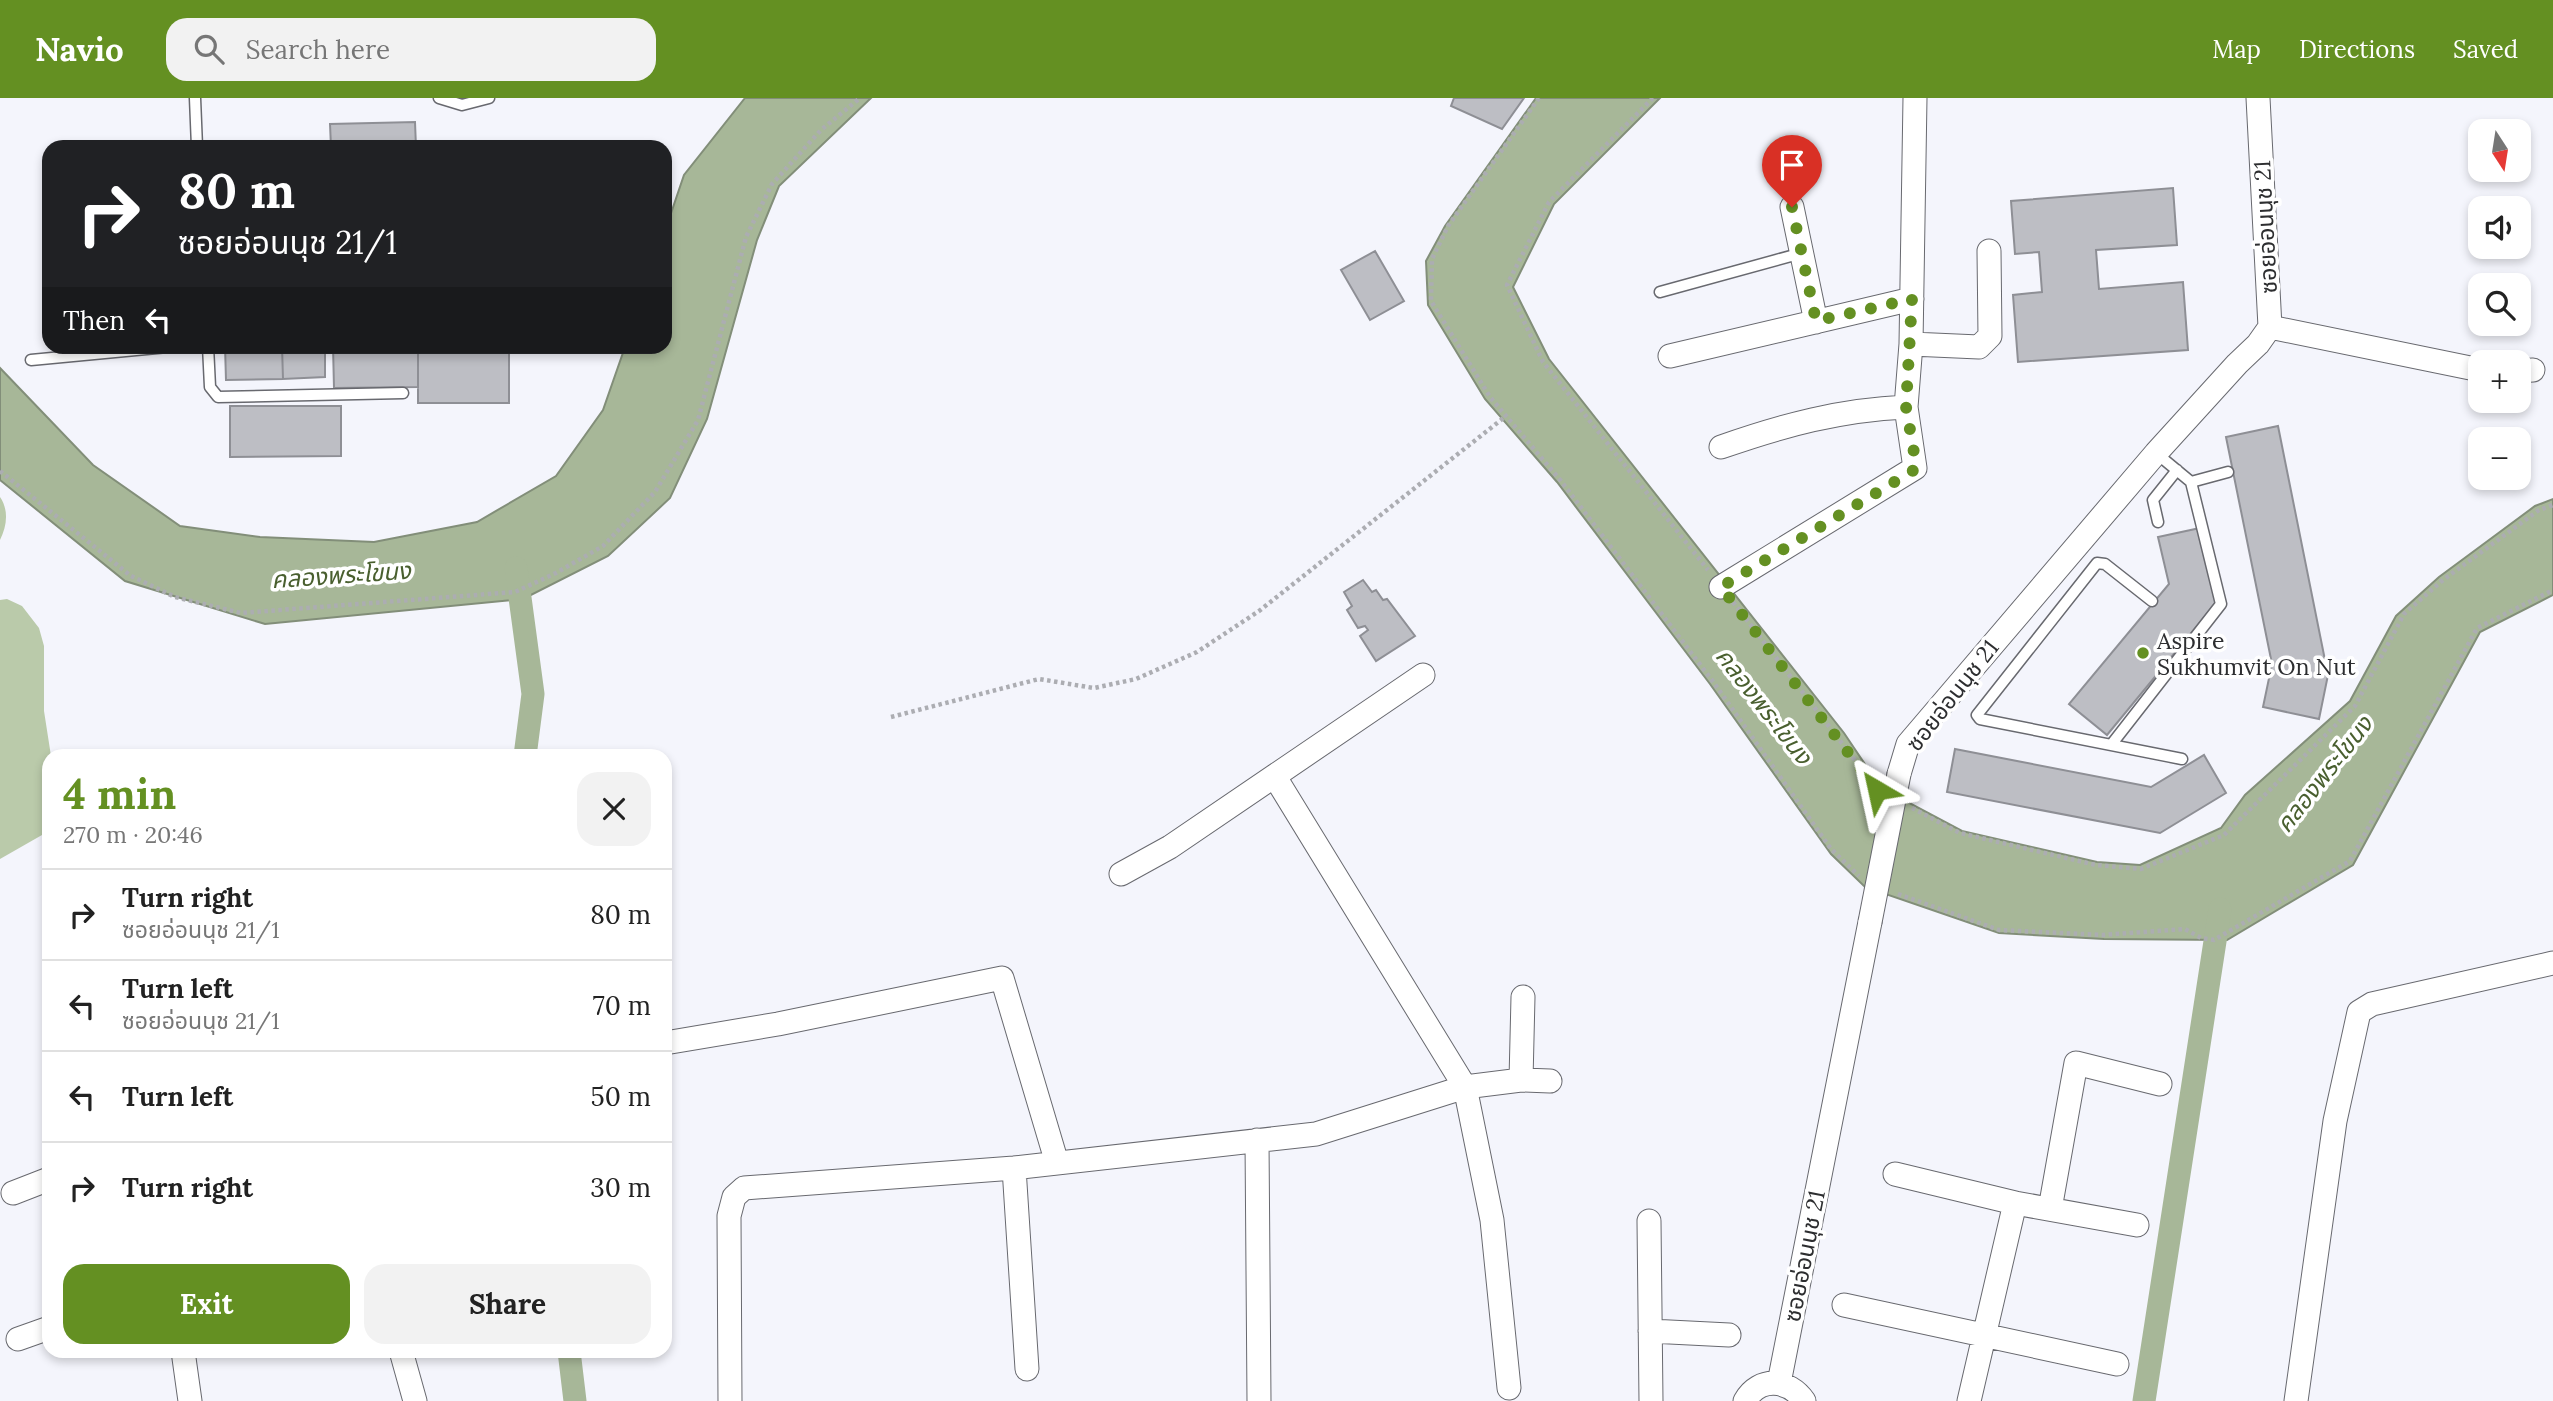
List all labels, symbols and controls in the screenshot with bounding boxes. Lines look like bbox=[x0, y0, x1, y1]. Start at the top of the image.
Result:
search box bbox=[166, 18, 656, 81]
text: Navio bbox=[35, 28, 124, 70]
icon: search bbox=[190, 30, 228, 68]
text: Search here bbox=[246, 33, 390, 66]
text: Map bbox=[2212, 34, 2261, 65]
text: Directions bbox=[2299, 34, 2415, 65]
text: Saved bbox=[2453, 34, 2518, 65]
north arrow bbox=[2468, 119, 2530, 182]
map controls bbox=[2468, 119, 2531, 490]
pin bbox=[1762, 135, 1822, 207]
icon: arrive bbox=[1773, 146, 1811, 184]
text: 80 m bbox=[178, 159, 295, 221]
street label: ซอยอ่อนนุช 21 bbox=[2247, 159, 2283, 295]
icon: right bbox=[63, 168, 154, 259]
button: sound bbox=[2468, 196, 2531, 259]
text: ซอยอ่อนนุช 21/1 bbox=[178, 222, 397, 263]
button: search bbox=[2468, 273, 2531, 336]
icon: left bbox=[139, 301, 177, 339]
text: Then bbox=[63, 304, 125, 337]
button: + bbox=[2468, 350, 2531, 413]
button: − bbox=[2468, 427, 2531, 490]
water label: คลองพระโขนง bbox=[270, 555, 413, 595]
place label: Aspire Sukhumvit On Nut bbox=[2156, 626, 2356, 681]
street label: ซอยอ่อนนุช 21 bbox=[1899, 633, 2005, 757]
water label: คลองพระโขนง bbox=[1709, 642, 1820, 771]
marker: Aspire Sukhumvit On Nut bbox=[2135, 645, 2151, 661]
water label: คลองพระโขนง bbox=[2269, 709, 2380, 838]
position arrow bbox=[1840, 753, 1914, 827]
text: 4 min bbox=[63, 767, 176, 821]
button: close bbox=[577, 772, 651, 846]
text: 270 m · 20:46 bbox=[63, 820, 203, 849]
text: Turn right bbox=[122, 881, 253, 914]
icon: right bbox=[63, 896, 101, 934]
text: 80 m bbox=[590, 898, 651, 931]
text: ซอยอ่อนนุช 21/1 bbox=[122, 915, 280, 944]
text: Turn left bbox=[122, 972, 233, 1005]
icon: left bbox=[63, 987, 101, 1025]
text: 70 m bbox=[593, 989, 651, 1022]
text: ซอยอ่อนนุช 21/1 bbox=[122, 1006, 280, 1035]
icon: left bbox=[63, 1078, 101, 1116]
text: Turn left bbox=[122, 1080, 233, 1113]
text: 50 m bbox=[591, 1080, 651, 1113]
icon: right bbox=[63, 1169, 101, 1207]
text: Turn right bbox=[122, 1171, 253, 1204]
text: 30 m bbox=[590, 1171, 651, 1204]
street label: ซอยอ่อนนุช 21 bbox=[1777, 1188, 1831, 1324]
button: Exit bbox=[63, 1264, 350, 1344]
button: Share bbox=[364, 1264, 651, 1344]

